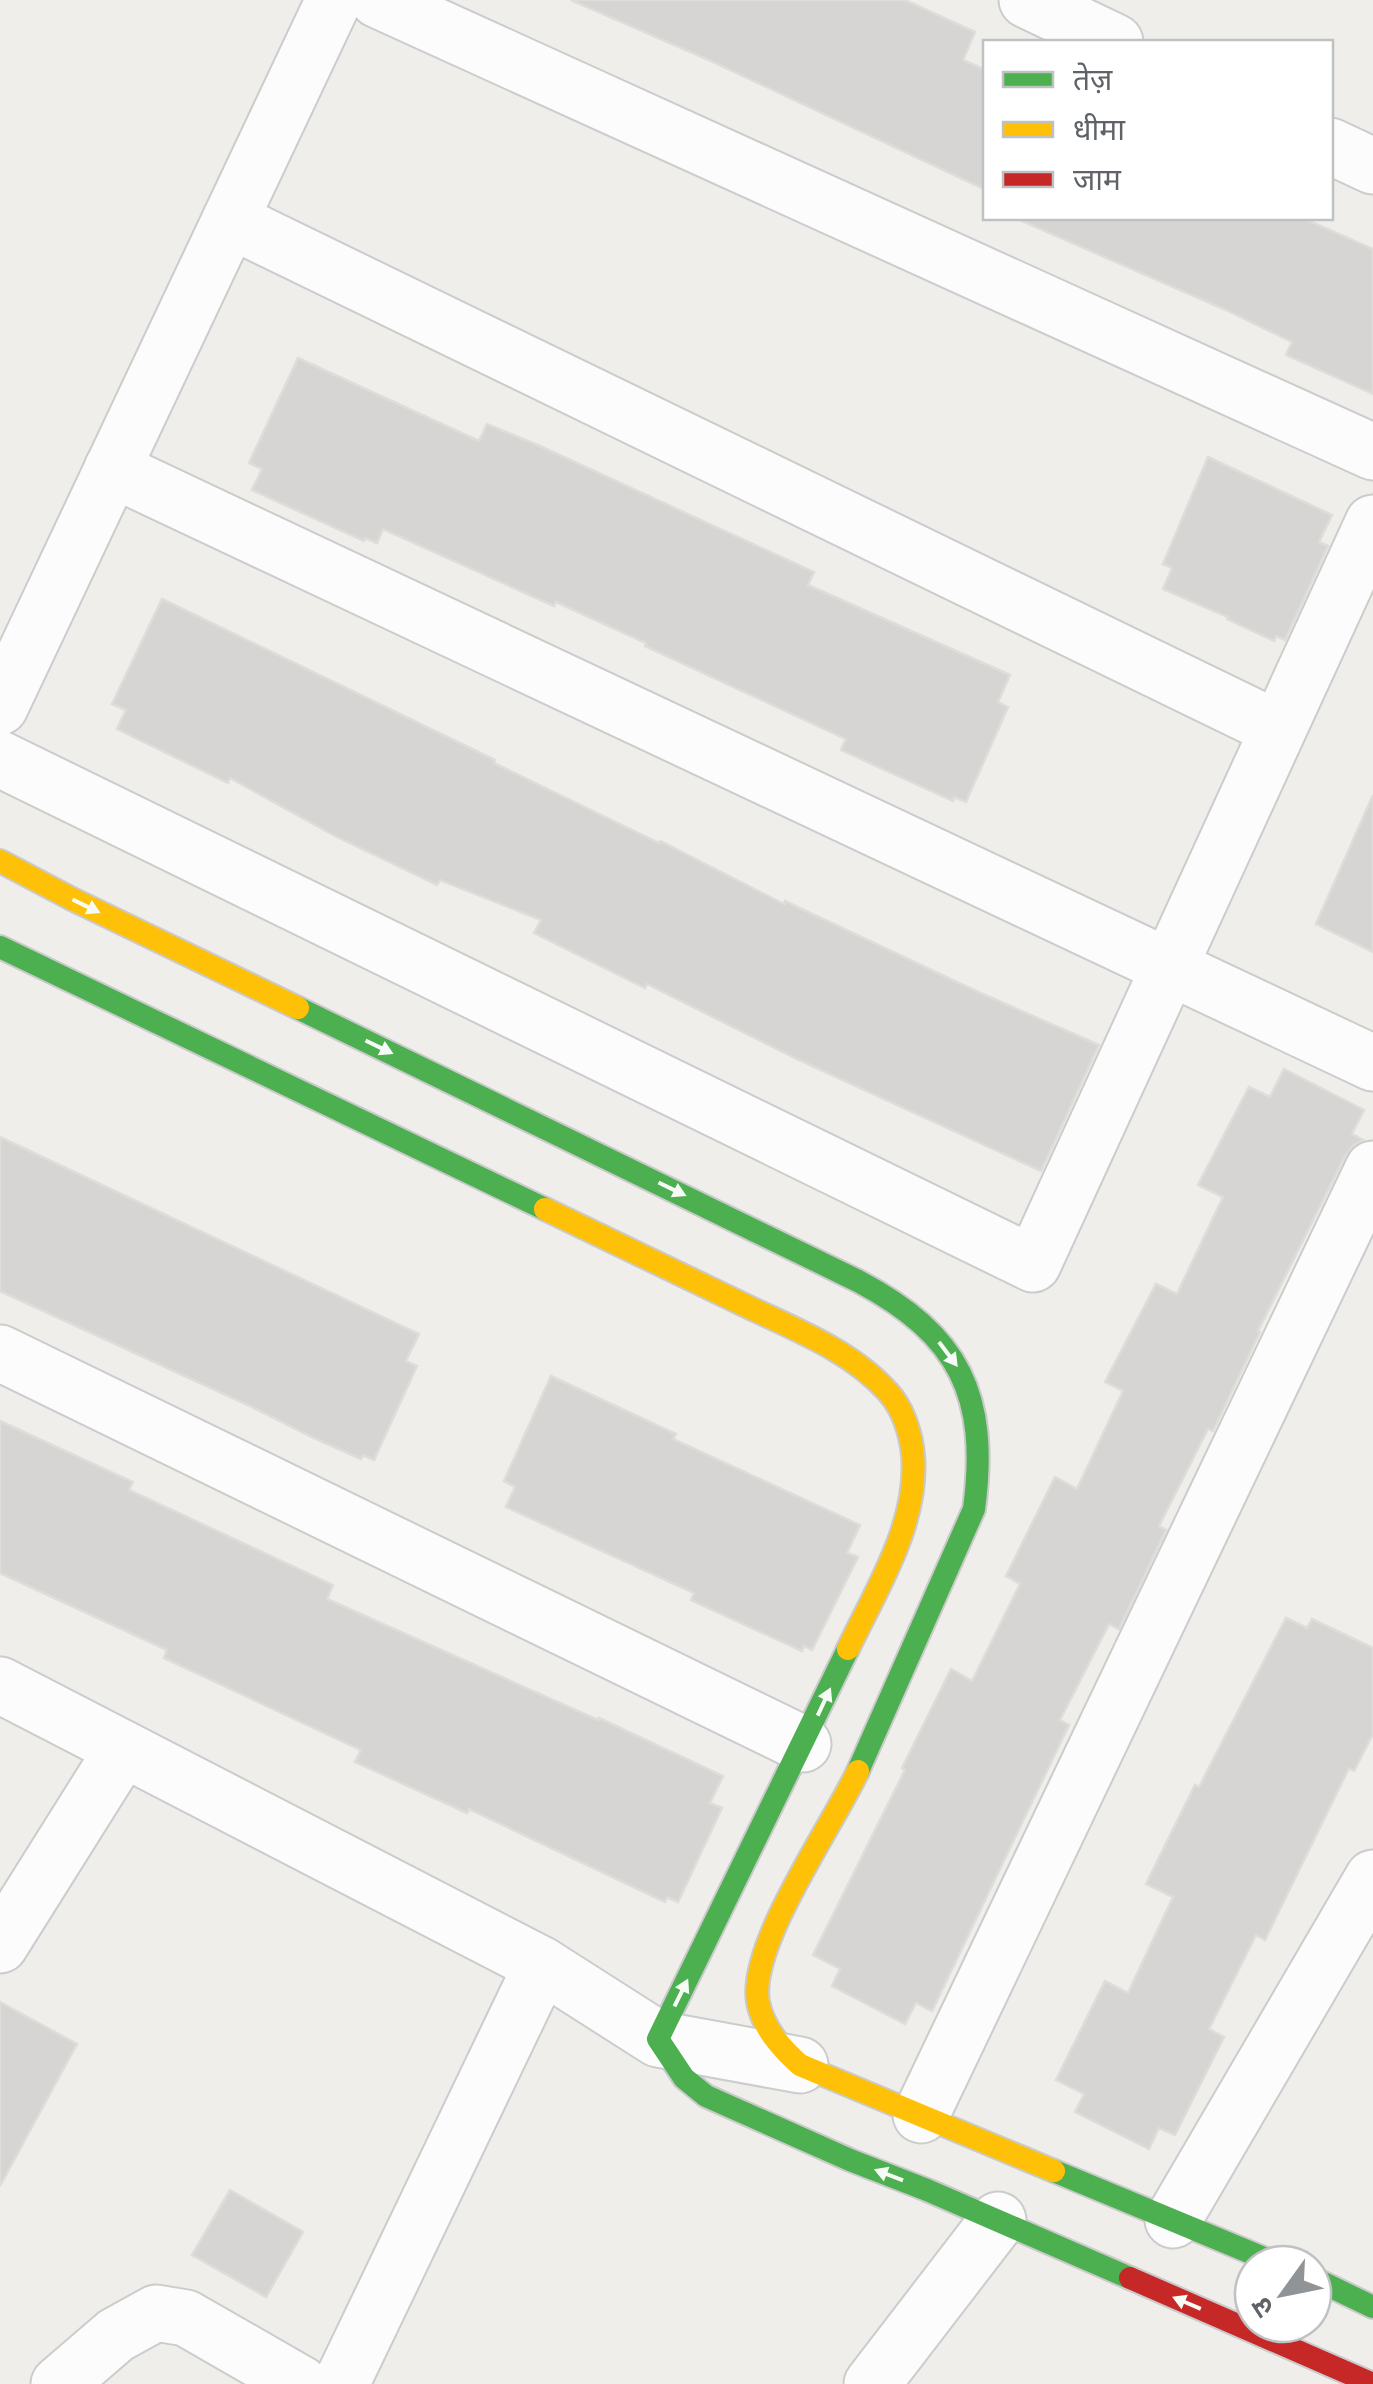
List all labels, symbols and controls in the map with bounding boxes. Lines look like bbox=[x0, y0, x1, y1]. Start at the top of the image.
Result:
legend bbox=[983, 40, 1333, 220]
text: तेज़ bbox=[1073, 61, 1113, 97]
text: धीमा bbox=[1073, 111, 1126, 147]
text: जाम bbox=[1073, 161, 1122, 197]
one-way arrow bbox=[72, 897, 101, 914]
one-way arrow bbox=[365, 1039, 394, 1056]
one-way arrow bbox=[657, 1180, 686, 1197]
one-way arrow bbox=[937, 1341, 957, 1367]
one-way arrow bbox=[815, 1687, 832, 1716]
one-way arrow bbox=[672, 1979, 689, 2008]
one-way arrow bbox=[873, 2167, 903, 2182]
north arrow bbox=[1233, 2244, 1333, 2344]
text: उ bbox=[1243, 2291, 1281, 2324]
one-way arrow bbox=[1172, 2295, 1202, 2311]

